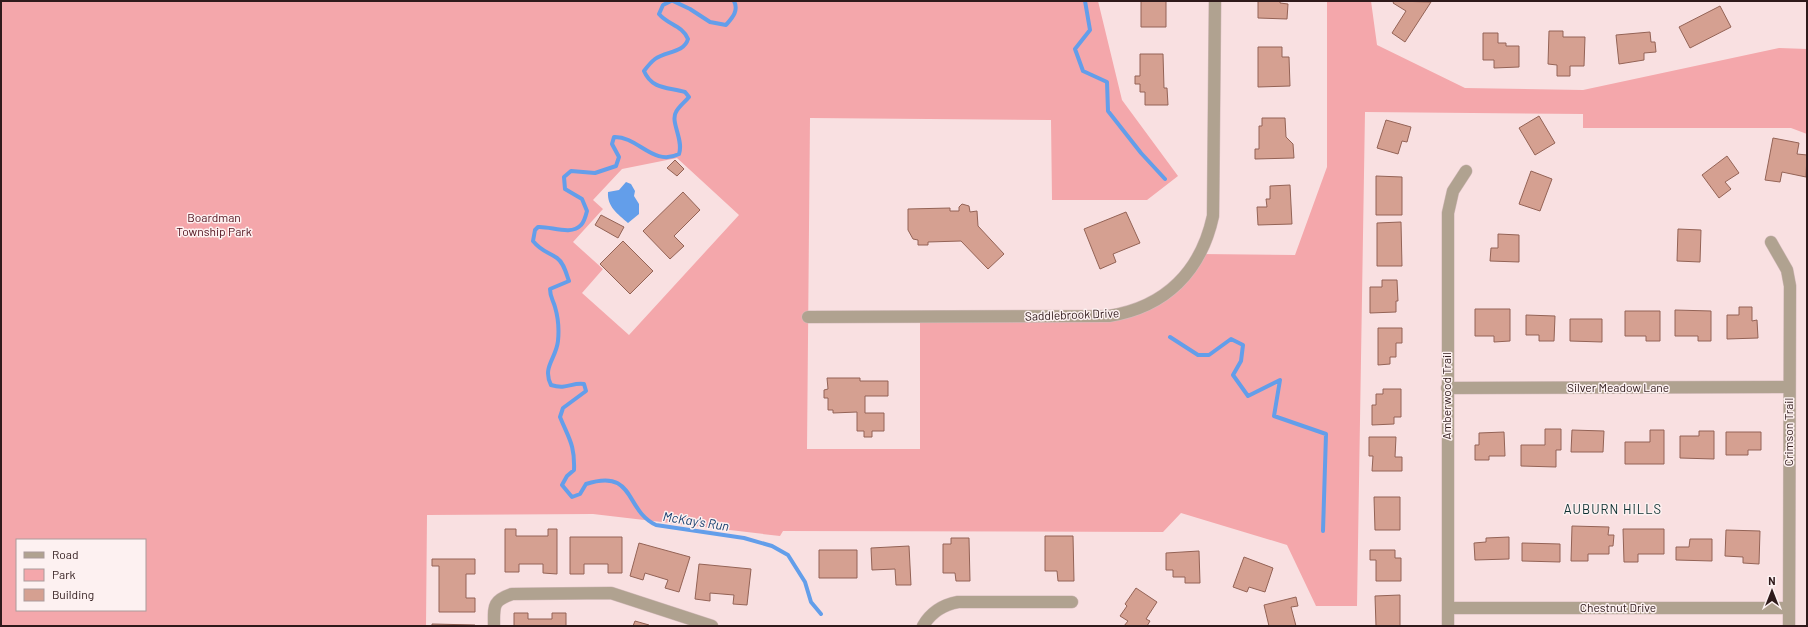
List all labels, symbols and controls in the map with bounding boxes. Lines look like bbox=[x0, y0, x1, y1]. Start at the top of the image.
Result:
park label: Boardman Township Park bbox=[176, 210, 252, 238]
street label: Saddlebrook Drive bbox=[1025, 305, 1119, 323]
street label: Amberwood Trail bbox=[1439, 352, 1453, 440]
street label: Silver Meadow Lane bbox=[1567, 380, 1669, 394]
street label: Crimson Trail bbox=[1781, 398, 1795, 466]
district label: AUBURN HILLS bbox=[1564, 501, 1662, 517]
water label: McKay's Run bbox=[662, 508, 731, 534]
legend bbox=[16, 539, 146, 611]
text: Road bbox=[52, 547, 79, 561]
text: Park bbox=[52, 567, 76, 581]
north arrow bbox=[1752, 571, 1792, 611]
text: N bbox=[1768, 574, 1776, 587]
text: Building bbox=[52, 587, 94, 601]
street label: Chestnut Drive bbox=[1580, 600, 1656, 614]

